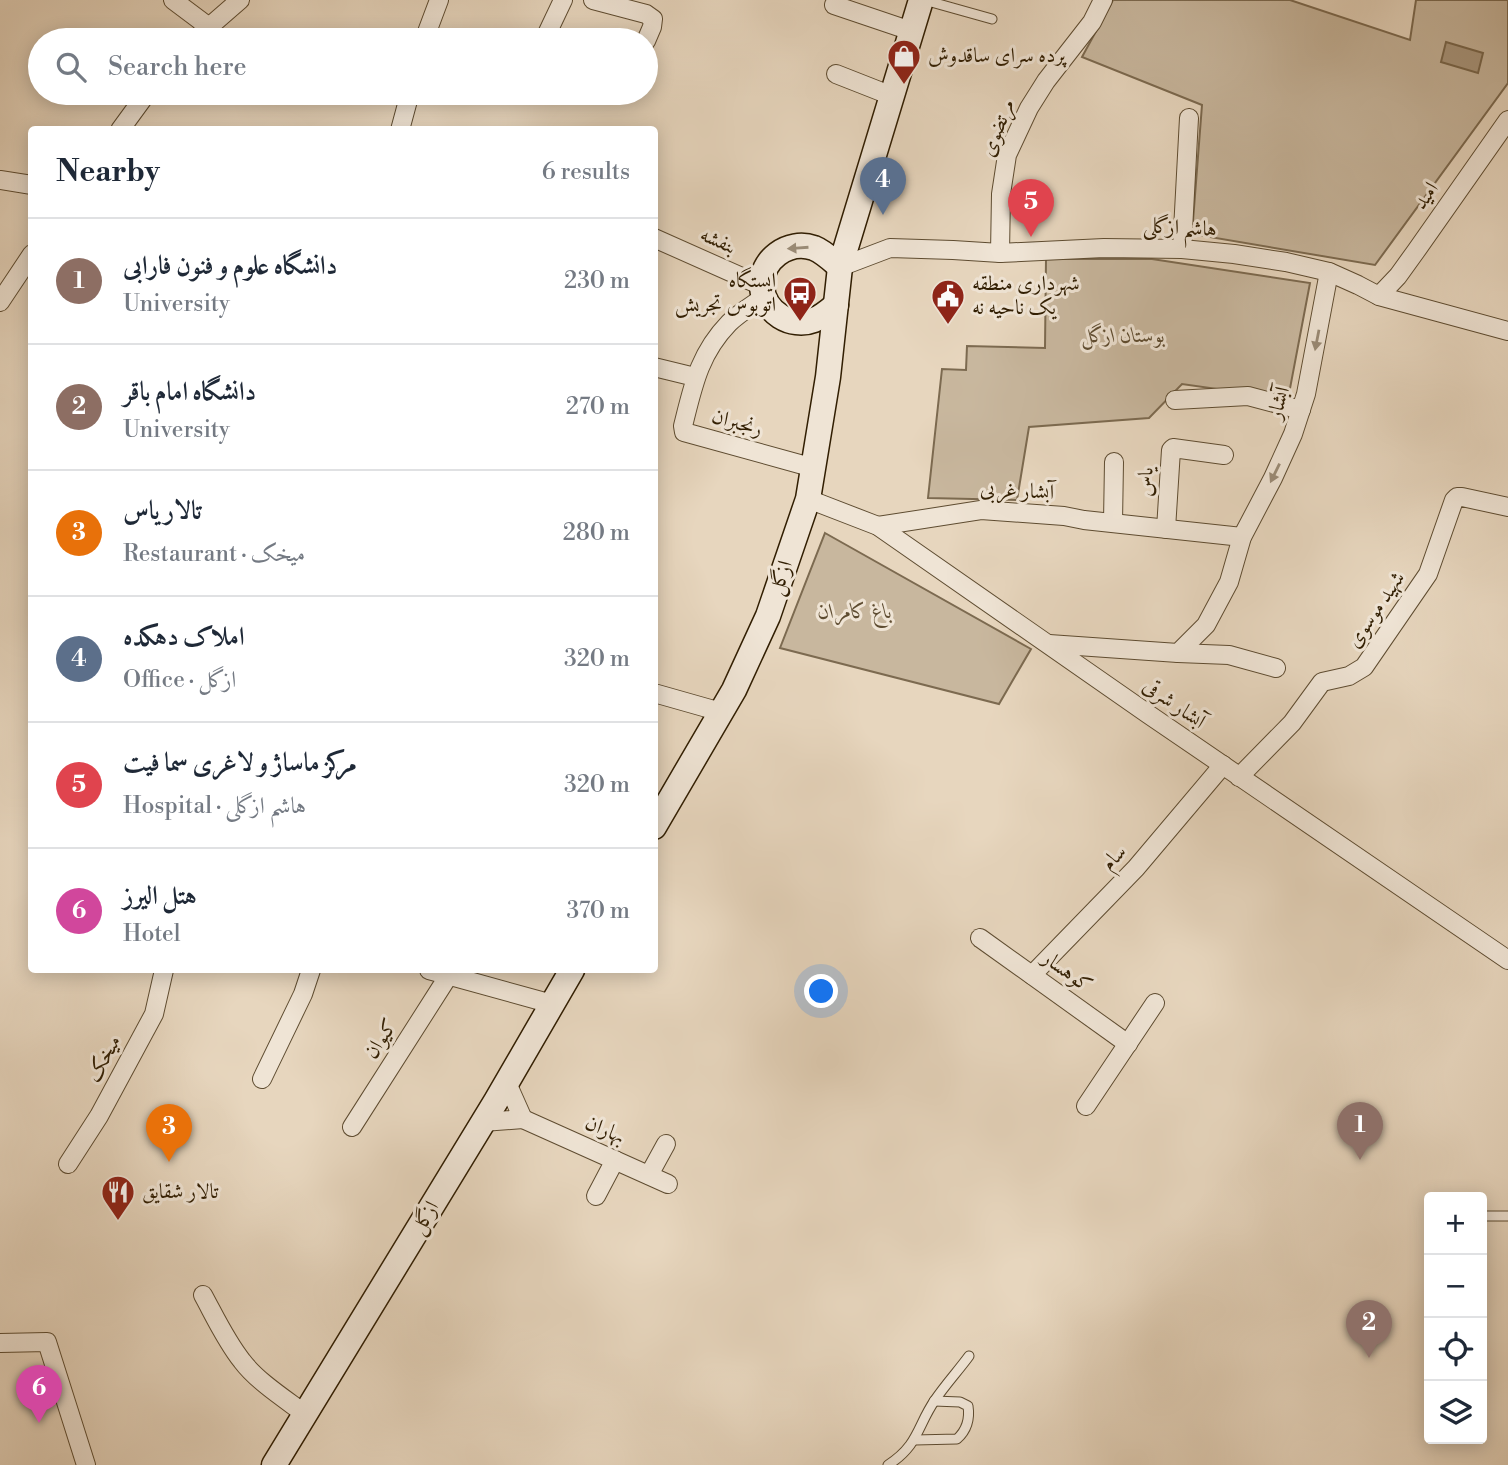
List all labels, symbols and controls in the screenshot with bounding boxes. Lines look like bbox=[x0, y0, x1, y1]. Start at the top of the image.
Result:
search box bbox=[28, 28, 658, 105]
shop icon: پرده سرای ساقدوش bbox=[885, 37, 923, 86]
place label: پرده سرای ساقدوش bbox=[928, 43, 1068, 69]
icon: search bbox=[52, 48, 90, 86]
text: Search here bbox=[108, 51, 247, 83]
street label: مرتضوی bbox=[975, 95, 1022, 161]
text: Nearby bbox=[56, 153, 160, 191]
pin: 4 bbox=[860, 157, 906, 215]
text: 6 results bbox=[542, 158, 630, 186]
street label: امید bbox=[1407, 177, 1445, 215]
pin: 5 bbox=[1008, 179, 1054, 237]
street label: هاشم ازگلی bbox=[1142, 212, 1218, 250]
street label: بنفشه bbox=[696, 222, 740, 260]
one-way arrow bbox=[787, 243, 809, 254]
text: دانشگاه علوم و فنون فارابی bbox=[123, 250, 337, 282]
text: 1 bbox=[73, 267, 85, 295]
text: 230 m bbox=[564, 267, 630, 295]
place label: ایستگاه اتوبوس تجریش bbox=[675, 267, 776, 318]
place label: شهرداری منطقه یک ناحیه نه bbox=[972, 271, 1080, 321]
bus stop icon: ایستگاه اتوبوس تجریش bbox=[781, 274, 819, 323]
public building icon: شهرداری منطقه یک ناحیه نه bbox=[929, 277, 967, 326]
text: University bbox=[123, 290, 230, 318]
park label: بوستان ازگل bbox=[1081, 322, 1165, 350]
one-way arrow bbox=[1311, 329, 1322, 351]
text: دانشگاه امام باقر bbox=[123, 376, 256, 408]
street label: آبشار bbox=[1260, 381, 1297, 424]
text: 2 bbox=[72, 393, 86, 421]
text: 270 m bbox=[566, 393, 630, 421]
street label: رنجبران bbox=[708, 403, 766, 443]
text: University bbox=[123, 416, 230, 444]
one-way arrow bbox=[1270, 463, 1281, 483]
street label: یاس bbox=[1132, 466, 1160, 497]
street label: آبشار غربی bbox=[979, 475, 1057, 507]
text: تالار یاس bbox=[123, 495, 202, 527]
text: 3 bbox=[72, 519, 86, 547]
text: 280 m bbox=[563, 519, 630, 547]
text: Restaurant · میخک bbox=[123, 540, 305, 568]
street label: ازگل bbox=[762, 557, 800, 599]
street label: شهید موسوی bbox=[1341, 567, 1411, 653]
park label: باغ کامران bbox=[818, 599, 892, 629]
text: املاک دهکده bbox=[123, 621, 245, 653]
text: 4 bbox=[71, 645, 87, 673]
text: 320 m bbox=[564, 645, 630, 673]
text: Office · ازگل bbox=[123, 666, 236, 694]
street label: آبشار شرقی bbox=[1138, 672, 1213, 736]
text: مرکز ماساژ و لاغری سما فیت bbox=[123, 747, 357, 779]
text: 5 bbox=[72, 771, 86, 799]
text: 320 m bbox=[564, 771, 630, 799]
text: Hospital · هاشم ازگلی bbox=[123, 792, 306, 820]
street label: سام bbox=[1096, 840, 1135, 879]
text: هتل الیرز bbox=[123, 880, 197, 912]
text: 6 bbox=[72, 897, 86, 925]
text: 370 m bbox=[567, 897, 630, 925]
text: Hotel bbox=[123, 920, 181, 948]
street label: کوهسار bbox=[1035, 944, 1097, 999]
your location bbox=[804, 974, 838, 1008]
street label: کیوان bbox=[358, 1014, 404, 1064]
street label: میخک bbox=[81, 1031, 127, 1087]
pin: 1 bbox=[1337, 1102, 1383, 1160]
pin: 3 bbox=[146, 1104, 192, 1162]
street label: بهاران bbox=[581, 1110, 629, 1150]
restaurant icon: تالار شقایق bbox=[99, 1173, 137, 1222]
place label: تالار شقایق bbox=[142, 1179, 219, 1205]
map controls bbox=[1424, 1192, 1487, 1444]
button: + bbox=[1424, 1192, 1487, 1255]
street label: ازگل bbox=[404, 1196, 446, 1240]
button: − bbox=[1424, 1255, 1487, 1318]
pin: 2 bbox=[1346, 1300, 1392, 1358]
button: locate bbox=[1424, 1318, 1487, 1381]
pin: 6 bbox=[16, 1365, 62, 1423]
button: layers bbox=[1424, 1381, 1487, 1444]

